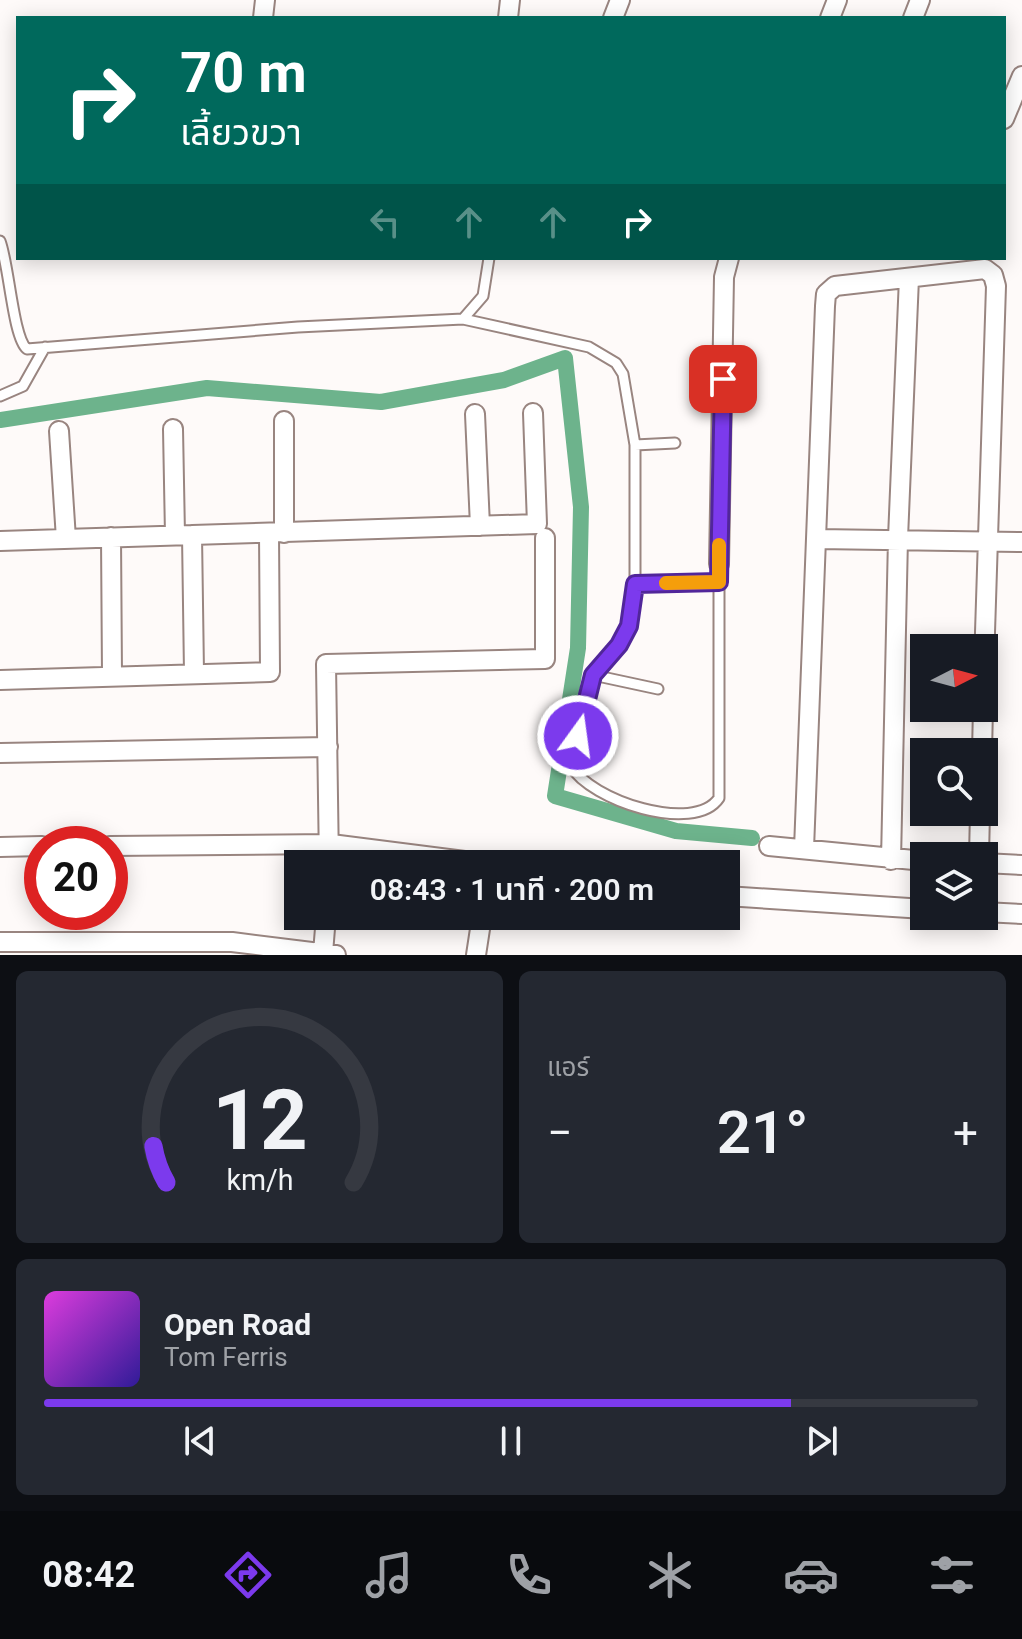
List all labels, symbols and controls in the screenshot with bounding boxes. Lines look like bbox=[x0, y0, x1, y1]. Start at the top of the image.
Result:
text: 70 m bbox=[180, 40, 307, 106]
icon: right bbox=[48, 48, 152, 152]
text: เลี้ยวขวา bbox=[180, 112, 302, 154]
icon: left bbox=[363, 200, 407, 244]
icon: ahead bbox=[447, 200, 491, 244]
icon: ahead bbox=[531, 200, 575, 244]
icon: right bbox=[615, 200, 659, 244]
pin bbox=[689, 345, 757, 413]
icon: arrive bbox=[701, 357, 745, 401]
north arrow bbox=[910, 634, 998, 722]
map controls bbox=[910, 634, 998, 930]
position arrow bbox=[536, 694, 620, 778]
button: search bbox=[910, 738, 998, 826]
speed limit sign: 20 bbox=[24, 826, 128, 930]
button: layers bbox=[910, 842, 998, 930]
text: 08:43 · 1 นาที · 200 m bbox=[370, 872, 654, 907]
text: แอร์ bbox=[547, 1052, 589, 1082]
text: 12 bbox=[212, 1072, 307, 1169]
text: 21° bbox=[717, 1097, 808, 1168]
text: − bbox=[547, 1107, 572, 1159]
text: + bbox=[953, 1107, 978, 1159]
text: km/h bbox=[226, 1163, 293, 1197]
text: Open Road bbox=[164, 1307, 311, 1342]
text: Tom Ferris bbox=[164, 1342, 288, 1372]
icon: previous bbox=[178, 1419, 222, 1463]
icon: pause bbox=[489, 1419, 533, 1463]
icon: next bbox=[800, 1419, 844, 1463]
icon: directions bbox=[220, 1547, 276, 1603]
icon: music bbox=[361, 1547, 417, 1603]
icon: phone bbox=[501, 1547, 557, 1603]
icon: climate bbox=[642, 1547, 698, 1603]
icon: car bbox=[783, 1547, 839, 1603]
icon: filters bbox=[924, 1547, 980, 1603]
text: 08:42 bbox=[42, 1554, 135, 1596]

